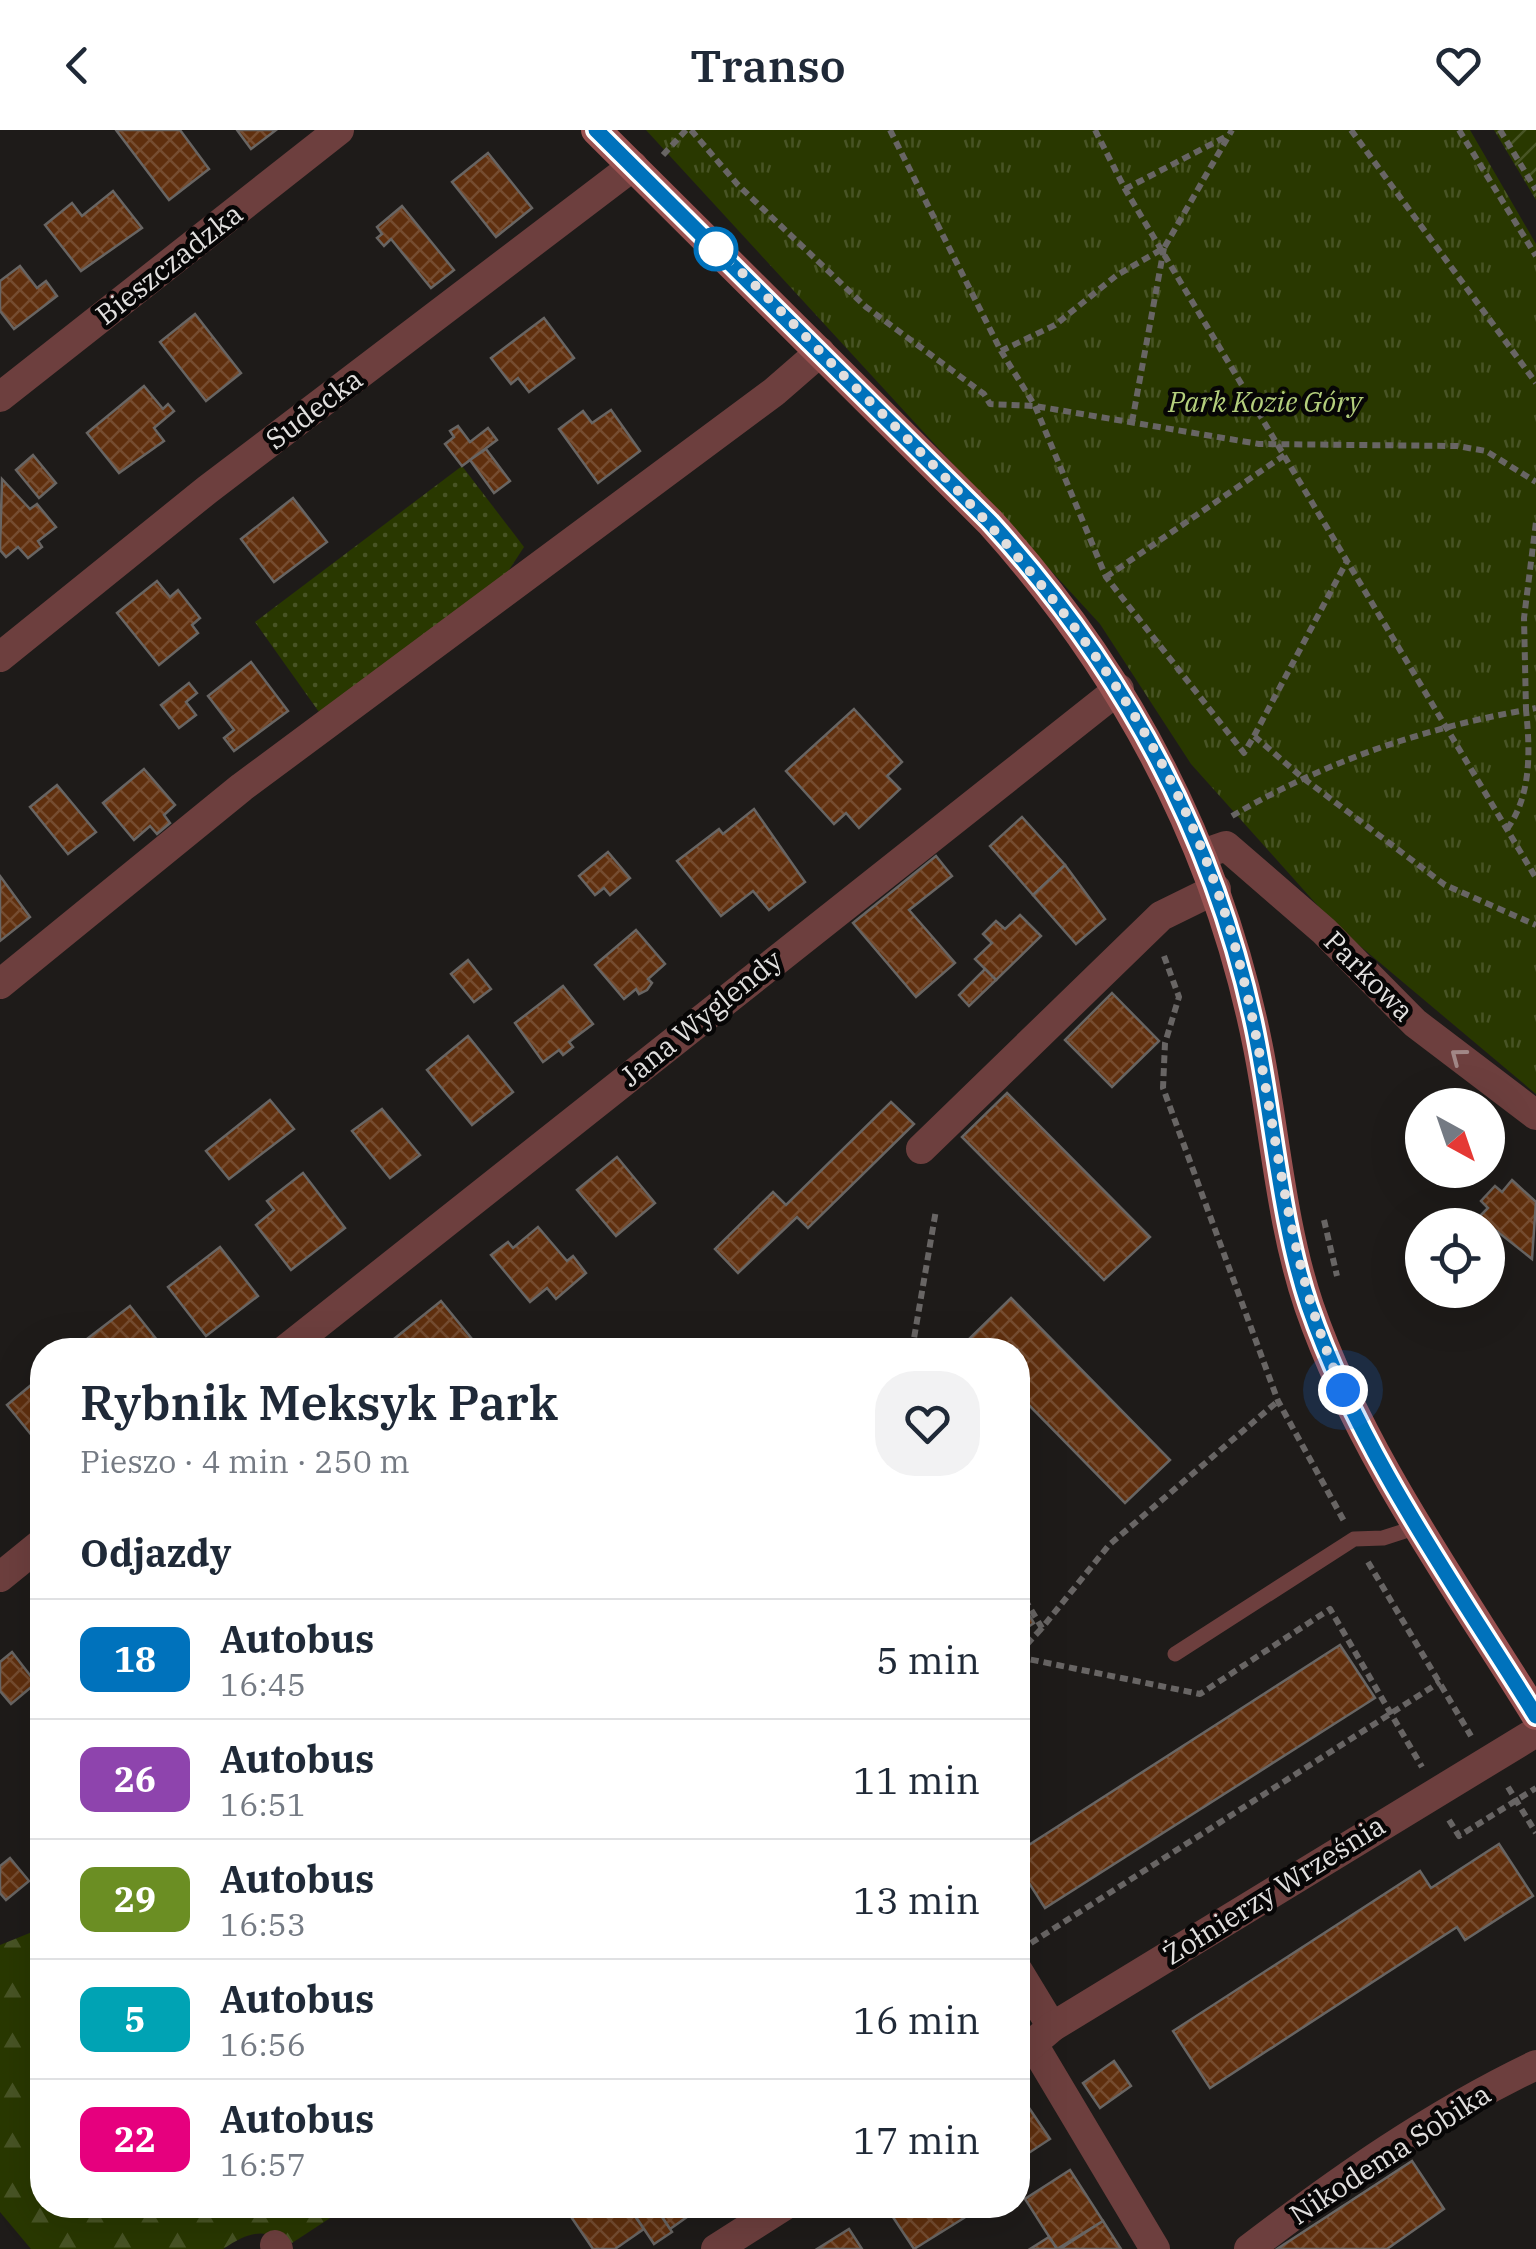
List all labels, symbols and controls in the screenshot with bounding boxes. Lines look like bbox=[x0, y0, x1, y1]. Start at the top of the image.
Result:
text: Transo bbox=[690, 36, 846, 94]
icon: back bbox=[50, 38, 105, 93]
icon: heart bbox=[1431, 38, 1486, 93]
street label: Bieszczadzka bbox=[88, 195, 250, 333]
unlabelled marker bbox=[695, 228, 737, 270]
street label: Sudecka bbox=[258, 360, 370, 457]
park label: Park Kozie Góry bbox=[1167, 383, 1364, 420]
street label: Parkowa bbox=[1316, 923, 1422, 1029]
street label: Jana Wyglendy bbox=[612, 941, 789, 1094]
one-way arrow bbox=[1451, 1050, 1469, 1067]
north arrow bbox=[1405, 1088, 1505, 1188]
map controls bbox=[1405, 1088, 1505, 1308]
button: locate bbox=[1405, 1208, 1505, 1308]
your location bbox=[1318, 1365, 1368, 1415]
text: Rybnik Meksyk Park bbox=[80, 1371, 558, 1433]
button: heart bbox=[875, 1371, 980, 1476]
text: Pieszo · 4 min · 250 m bbox=[80, 1440, 410, 1482]
text: Odjazdy bbox=[80, 1528, 231, 1577]
text: Autobus bbox=[220, 1614, 374, 1663]
text: 5 min bbox=[876, 1635, 980, 1684]
text: 18 bbox=[114, 1636, 156, 1682]
text: 16:45 bbox=[220, 1663, 306, 1705]
text: Autobus bbox=[220, 1734, 374, 1783]
text: 11 min bbox=[853, 1755, 980, 1804]
text: 26 bbox=[114, 1756, 156, 1802]
text: 16:51 bbox=[220, 1783, 306, 1825]
street label: Żołnierzy Września bbox=[1156, 1806, 1392, 1973]
text: Autobus bbox=[220, 1854, 374, 1903]
text: 13 min bbox=[853, 1875, 980, 1924]
text: 29 bbox=[114, 1876, 156, 1922]
text: 16:53 bbox=[220, 1903, 306, 1945]
text: Autobus bbox=[220, 1974, 374, 2023]
text: 16 min bbox=[853, 1995, 980, 2044]
text: 5 bbox=[124, 1996, 146, 2042]
text: 16:56 bbox=[220, 2023, 306, 2065]
street label: Nikodema Sobika bbox=[1282, 2075, 1497, 2232]
text: Autobus bbox=[220, 2094, 374, 2143]
text: 17 min bbox=[853, 2115, 980, 2164]
text: 22 bbox=[114, 2116, 156, 2162]
text: 16:57 bbox=[220, 2143, 306, 2185]

